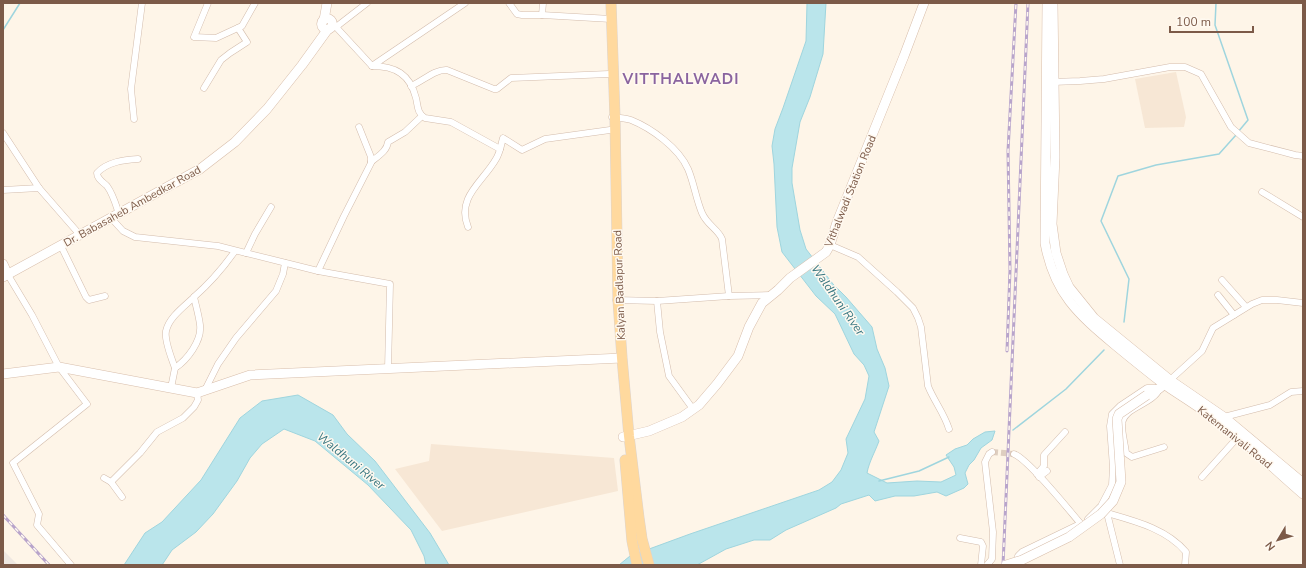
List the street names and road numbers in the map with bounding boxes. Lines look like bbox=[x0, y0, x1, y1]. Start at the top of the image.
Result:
street label: Vithalwadi Station Road bbox=[821, 133, 880, 250]
street label: Dr. Babasaheb Ambedkar Road bbox=[61, 162, 204, 251]
street label: Kalyan Badlapur Road bbox=[610, 230, 629, 340]
street label: Katemanivali Road bbox=[1194, 403, 1275, 472]

